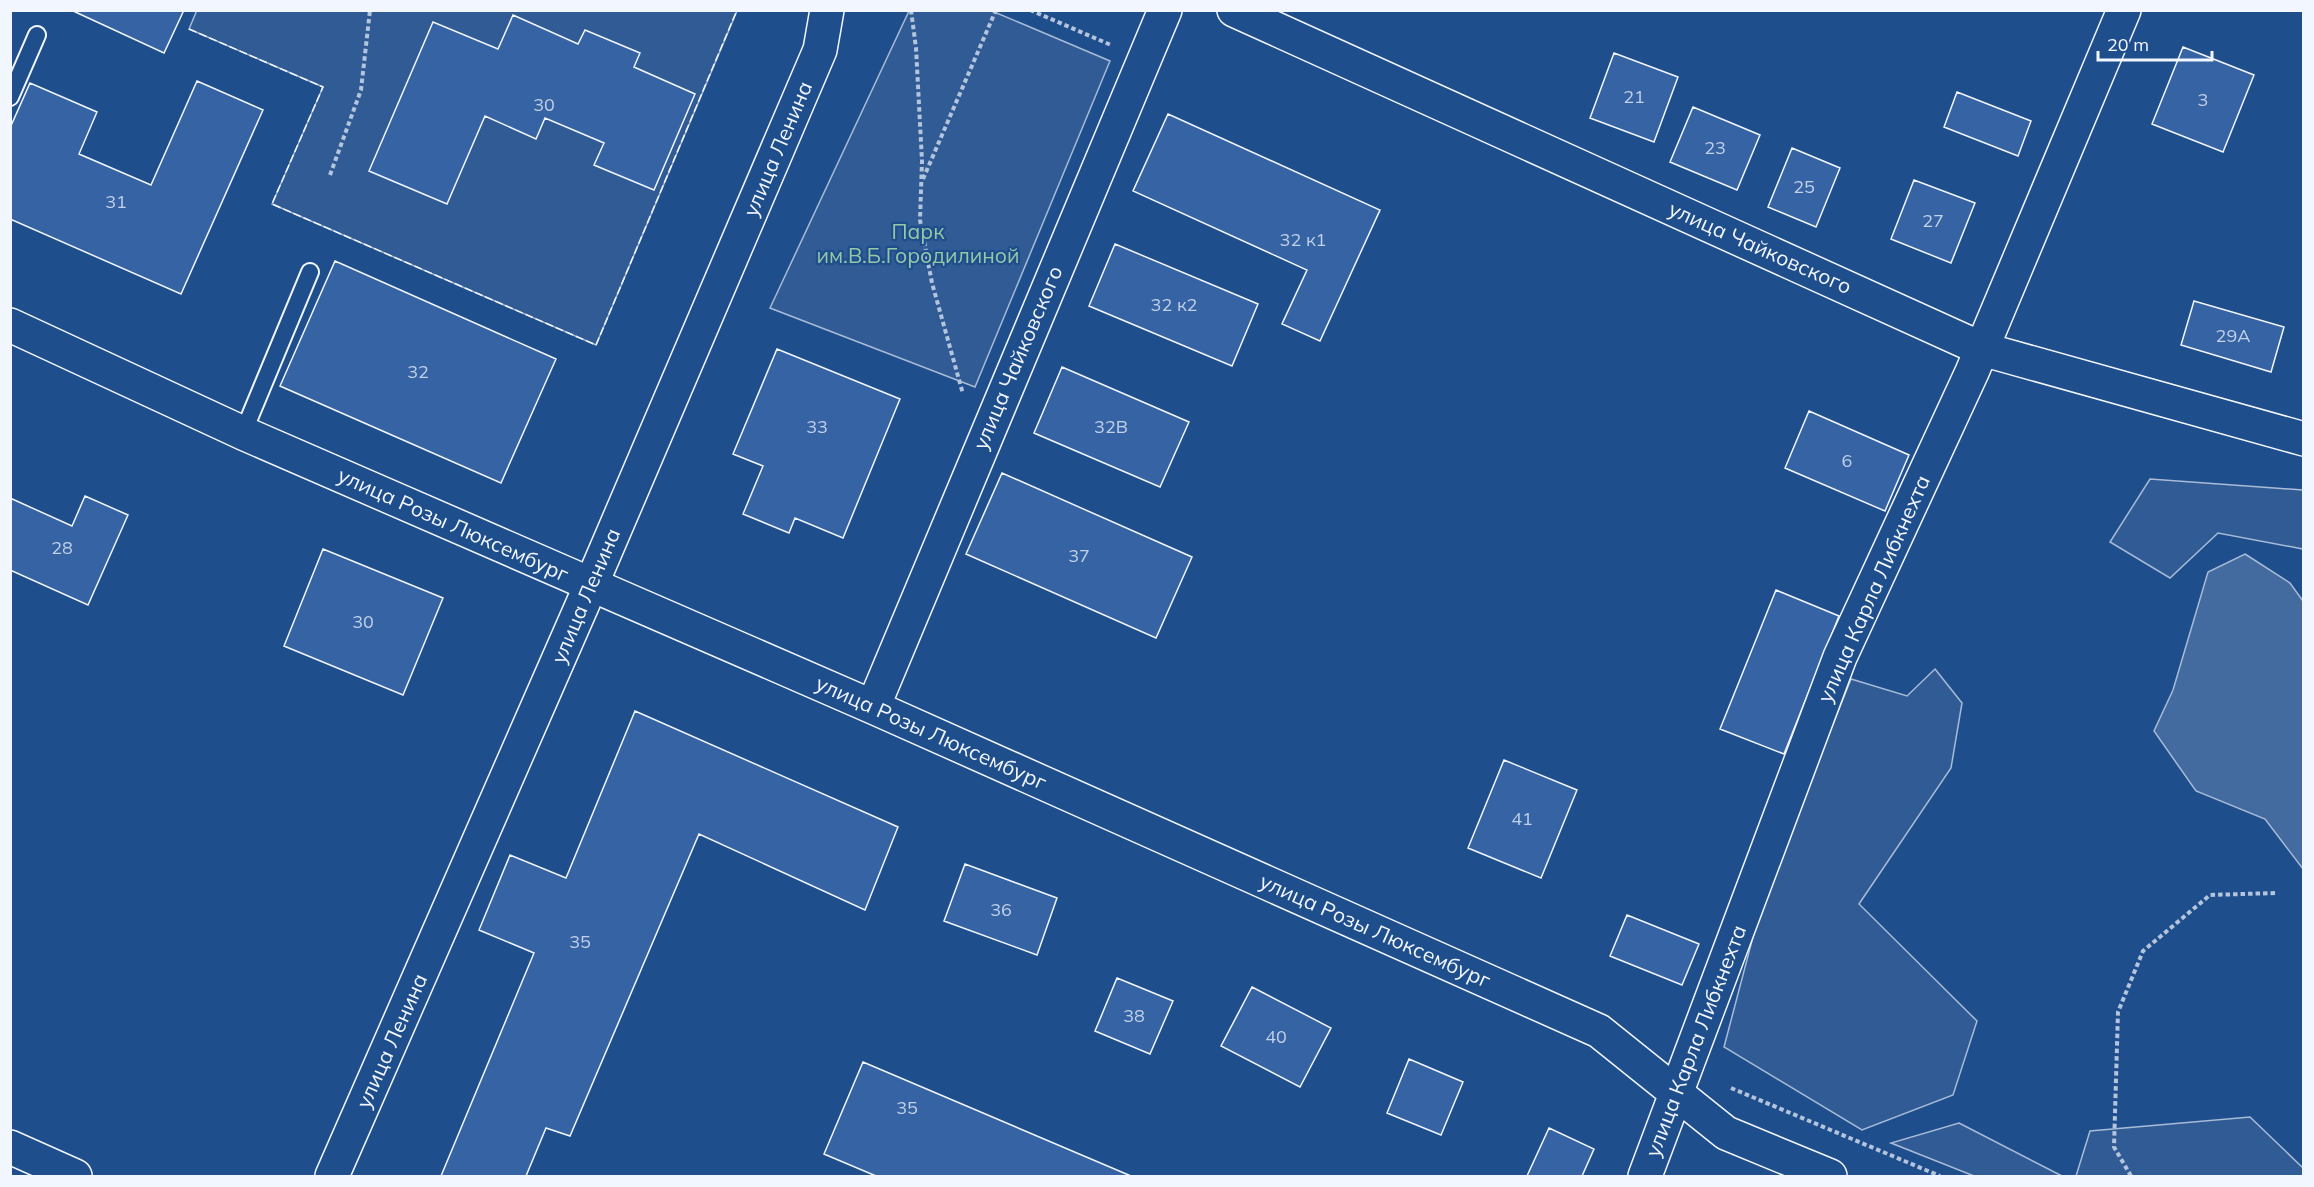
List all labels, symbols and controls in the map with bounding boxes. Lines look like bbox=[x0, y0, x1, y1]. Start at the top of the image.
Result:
scale bar bbox=[2098, 24, 2212, 62]
text: 20 m bbox=[2107, 33, 2149, 56]
street label: улица Ленина bbox=[737, 77, 817, 220]
house number: 21 bbox=[1623, 85, 1645, 108]
house number: 3 bbox=[2198, 88, 2208, 111]
house number: 30 bbox=[533, 93, 555, 116]
house number: 23 bbox=[1704, 136, 1726, 159]
house number: 25 bbox=[1793, 175, 1815, 198]
house number: 31 bbox=[105, 190, 127, 213]
street label: улица Чайковского bbox=[1665, 195, 1856, 299]
house number: 27 bbox=[1922, 209, 1944, 232]
park label: Парк им.В.Б.Городилиной bbox=[816, 218, 1020, 268]
house number: 32 к1 bbox=[1280, 228, 1326, 251]
street label: улица Чайковского bbox=[967, 262, 1068, 454]
house number: 32 к2 bbox=[1151, 293, 1197, 316]
house number: 29А bbox=[2216, 324, 2250, 347]
house number: 32 bbox=[407, 360, 429, 383]
house number: 33 bbox=[806, 415, 828, 438]
house number: 32В bbox=[1094, 415, 1128, 438]
house number: 6 bbox=[1842, 449, 1852, 472]
street label: улица Розы Люксембург bbox=[334, 461, 573, 587]
street label: улица Карла Либкнехта bbox=[1811, 471, 1935, 706]
street label: улица Ленина bbox=[545, 524, 625, 667]
house number: 28 bbox=[51, 536, 73, 559]
house number: 37 bbox=[1068, 544, 1090, 567]
house number: 30 bbox=[352, 610, 374, 633]
street label: улица Розы Люксембург bbox=[812, 669, 1051, 795]
house number: 41 bbox=[1511, 807, 1533, 830]
street label: улица Розы Люксембург bbox=[1256, 867, 1495, 993]
house number: 36 bbox=[990, 898, 1012, 921]
street label: улица Карла Либкнехта bbox=[1639, 921, 1751, 1160]
house number: 35 bbox=[569, 930, 591, 953]
street label: улица Ленина bbox=[350, 969, 432, 1112]
house number: 38 bbox=[1123, 1004, 1145, 1027]
house number: 40 bbox=[1265, 1025, 1287, 1048]
house number: 35 bbox=[896, 1096, 918, 1119]

